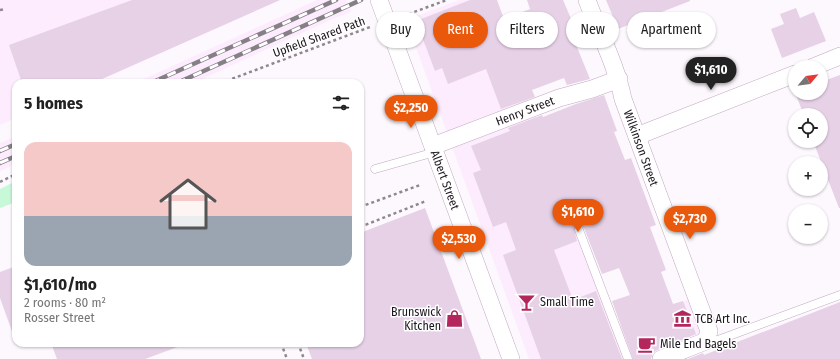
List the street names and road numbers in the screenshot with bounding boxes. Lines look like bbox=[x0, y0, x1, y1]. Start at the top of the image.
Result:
street label: Upfield Shared Path bbox=[271, 14, 367, 60]
street label: Henry Street bbox=[494, 93, 556, 129]
street label: Wilkinson Street bbox=[621, 108, 661, 188]
street label: Albert Street bbox=[428, 148, 462, 212]

